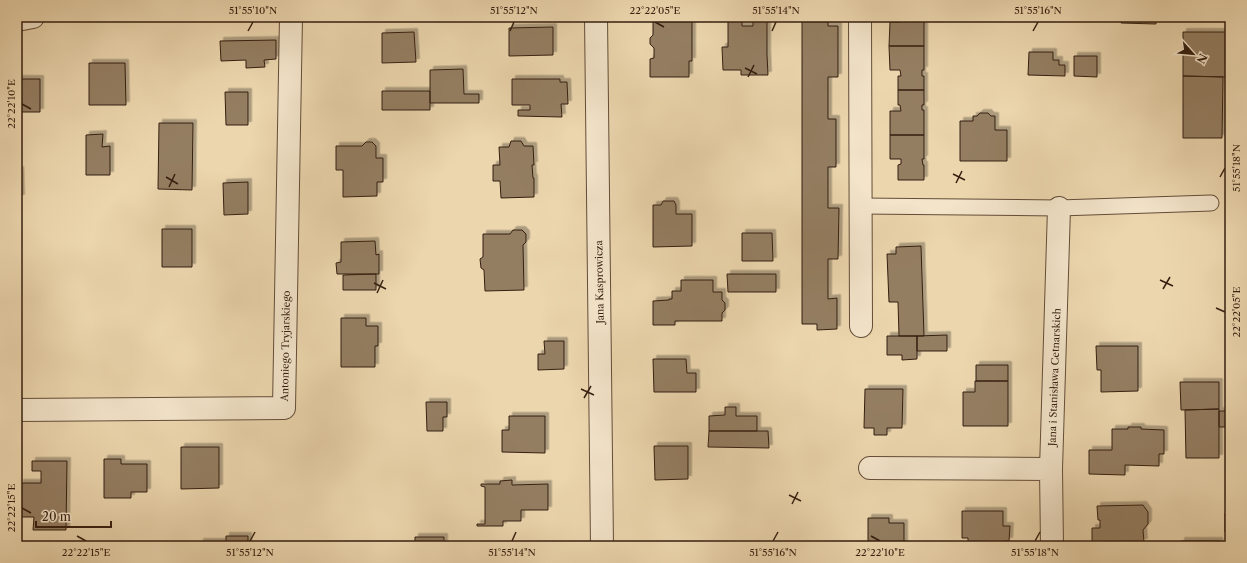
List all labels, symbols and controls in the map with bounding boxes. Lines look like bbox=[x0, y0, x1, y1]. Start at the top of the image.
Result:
text: 51°55'10"N bbox=[229, 4, 277, 17]
text: 51°55'12"N bbox=[490, 4, 538, 17]
text: 22°22'05"E bbox=[630, 4, 681, 17]
text: 51°55'14"N bbox=[752, 4, 800, 17]
text: 51°55'16"N bbox=[1014, 4, 1062, 17]
north arrow bbox=[1173, 34, 1213, 74]
text: N bbox=[1193, 51, 1210, 66]
text: 22°22'10"E bbox=[5, 79, 18, 129]
text: 51°55'18"N bbox=[1230, 144, 1243, 192]
street label: Jana Kasprowicza bbox=[592, 240, 607, 326]
text: 22°22'05"E bbox=[1230, 286, 1243, 337]
street label: Antoniego Tryjarskiego bbox=[278, 290, 293, 403]
street label: Jana i Stanisława Cetnarskich bbox=[1046, 307, 1063, 448]
text: 22°22'15"E bbox=[5, 484, 18, 532]
scale bar bbox=[36, 503, 111, 529]
text: 20 m bbox=[42, 509, 71, 524]
text: 22°22'15"E bbox=[62, 546, 110, 559]
text: 51°55'12"N bbox=[226, 546, 274, 559]
text: 51°55'14"N bbox=[488, 546, 536, 559]
text: 51°55'16"N bbox=[749, 546, 797, 559]
text: 22°22'10"E bbox=[855, 546, 905, 559]
text: 51°55'18"N bbox=[1011, 546, 1059, 559]

